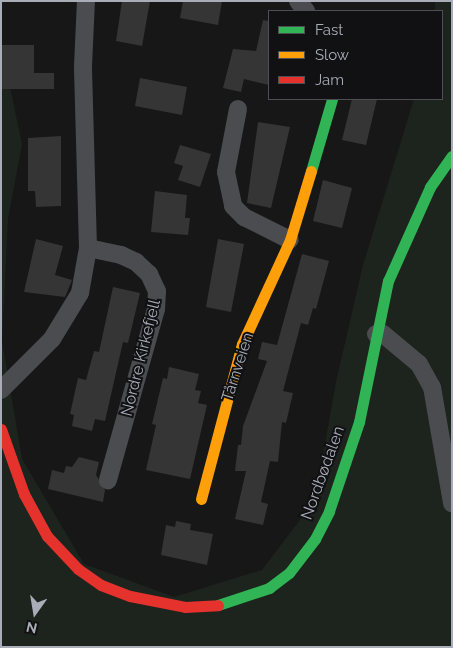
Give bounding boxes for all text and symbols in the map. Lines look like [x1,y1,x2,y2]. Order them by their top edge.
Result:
legend [268,10,443,100]
text: Fast [315,21,343,39]
text: Slow [315,46,349,64]
text: Jam [315,71,344,89]
street label: Nordre Kirkefjell [117,298,165,418]
street label: Tårnveien [218,330,258,404]
street label: Nordbødalen [297,424,349,522]
north arrow [10,588,60,638]
text: N [25,619,39,637]

